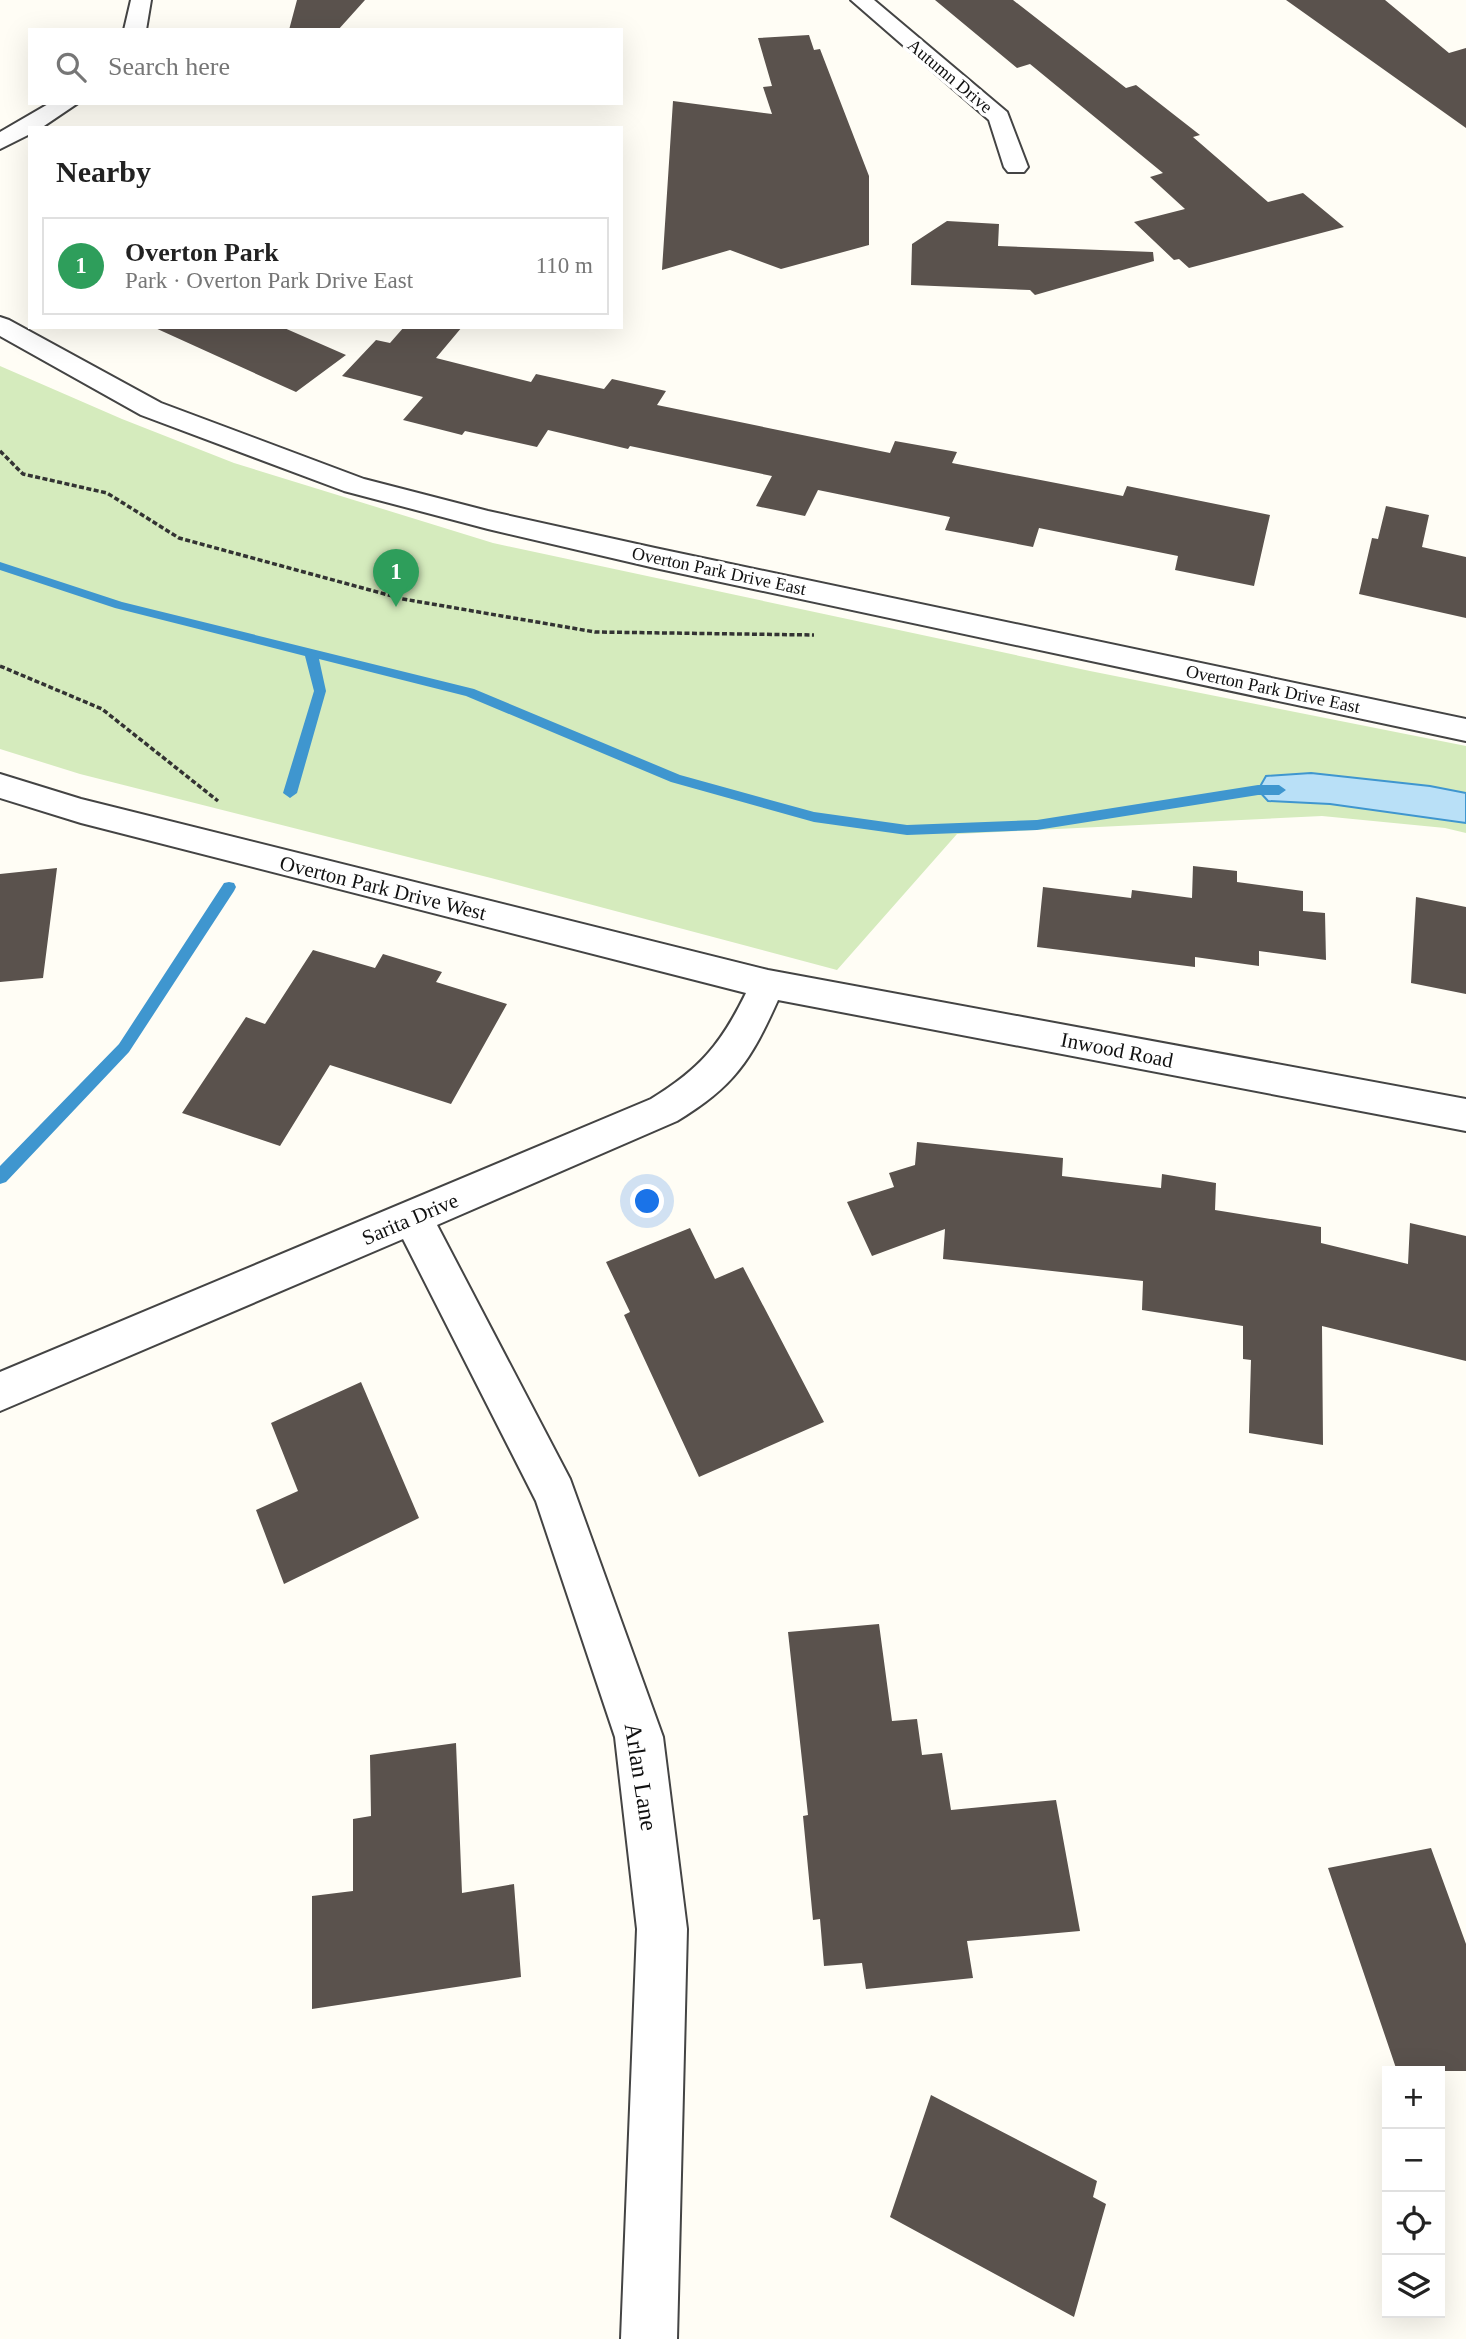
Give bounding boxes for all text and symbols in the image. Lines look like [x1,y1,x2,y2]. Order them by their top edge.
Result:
search box [28,28,623,105]
street label: Autumn Drive [904,35,996,117]
icon: search [52,48,90,86]
text: Search here [108,52,230,81]
text: Nearby [56,155,151,188]
text: Overton Park [125,238,279,267]
text: 1 [75,253,87,278]
text: 110 m [536,253,593,278]
text: Park · Overton Park Drive East [125,268,413,293]
street label: Overton Park Drive East [630,543,808,599]
pin: 1 [373,549,419,607]
street label: Overton Park Drive East [1184,661,1362,717]
street label: Overton Park Drive West [277,851,489,925]
street label: Inwood Road [1059,1027,1176,1073]
your location [630,1184,664,1218]
street label: Sarita Drive [358,1188,462,1250]
street label: Arlan Lane [620,1721,662,1833]
map controls [1382,2066,1445,2318]
button: + [1382,2066,1445,2129]
button: − [1382,2129,1445,2192]
button: locate [1382,2192,1445,2255]
button: layers [1382,2255,1445,2318]

